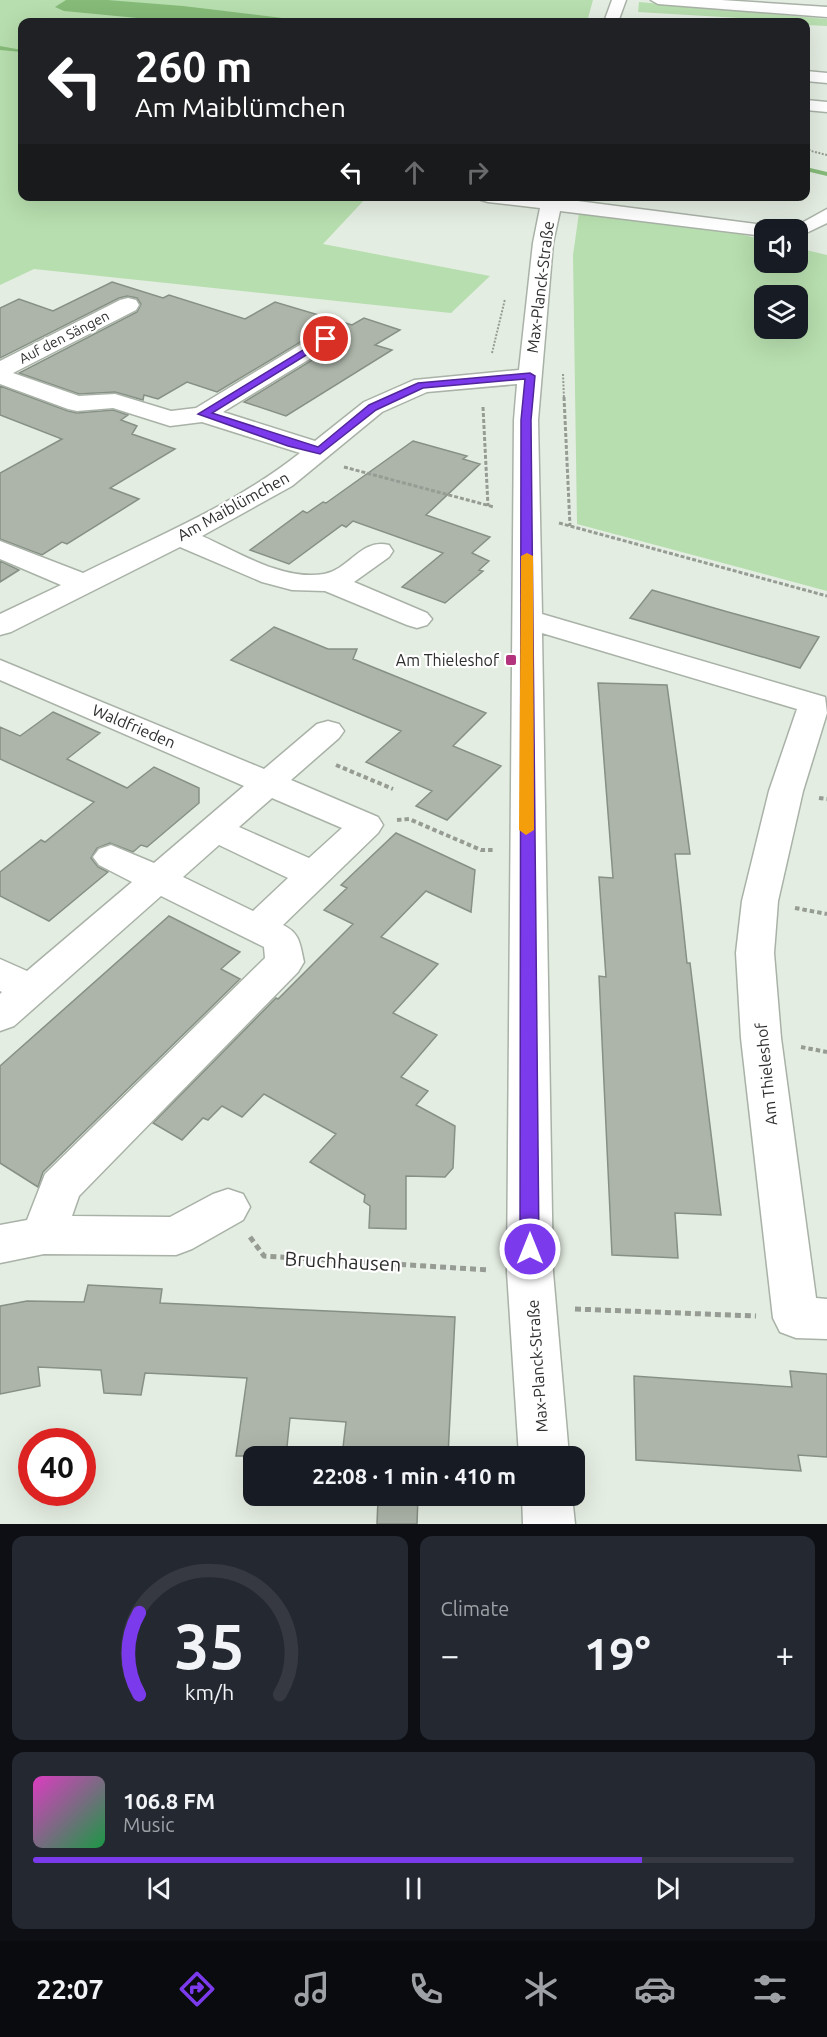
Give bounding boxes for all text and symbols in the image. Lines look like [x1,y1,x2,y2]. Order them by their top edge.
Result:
icon: left [36,42,114,120]
text: 260 m [135,43,252,90]
text: Am Maiblümchen [135,92,346,122]
icon: left [335,156,368,189]
icon: ahead [398,156,431,189]
icon: right [461,156,494,189]
map controls [754,219,808,339]
button: sound [754,219,808,273]
street label: Max-Planck-Straße [523,220,557,354]
button: layers [754,285,808,339]
street label: Auf den Sängen [16,307,112,367]
pin [300,313,351,364]
icon: arrive [309,322,342,355]
street label: Am Maiblümchen [174,468,292,544]
place label: Am Thieleshof [396,651,500,669]
marker: Am Thieleshof [504,653,518,667]
street label: Waldfrieden [90,700,178,752]
street label: Am Thieleshof [752,1021,780,1126]
position arrow [498,1217,562,1281]
street label: Bruchhausen [284,1246,402,1276]
street label: Max-Planck-Straße [523,1299,551,1433]
speed limit sign: 40 [18,1428,96,1506]
text: 22:08 · 1 min · 410 m [312,1463,516,1488]
text: Climate [441,1597,509,1620]
text: 35 [175,1611,245,1681]
text: 19° [584,1628,651,1679]
text: − [441,1636,459,1673]
text: + [775,1636,794,1673]
text: km/h [185,1680,234,1704]
text: 106.8 FM [123,1788,215,1813]
text: Music [123,1813,175,1836]
icon: previous [143,1872,176,1905]
icon: pause [397,1872,430,1905]
icon: next [651,1872,684,1905]
icon: directions [176,1968,218,2010]
icon: music [291,1968,333,2010]
icon: phone [405,1968,447,2010]
icon: climate [520,1968,562,2010]
icon: car [634,1968,676,2010]
icon: filters [749,1968,791,2010]
text: 22:07 [36,1974,104,2004]

